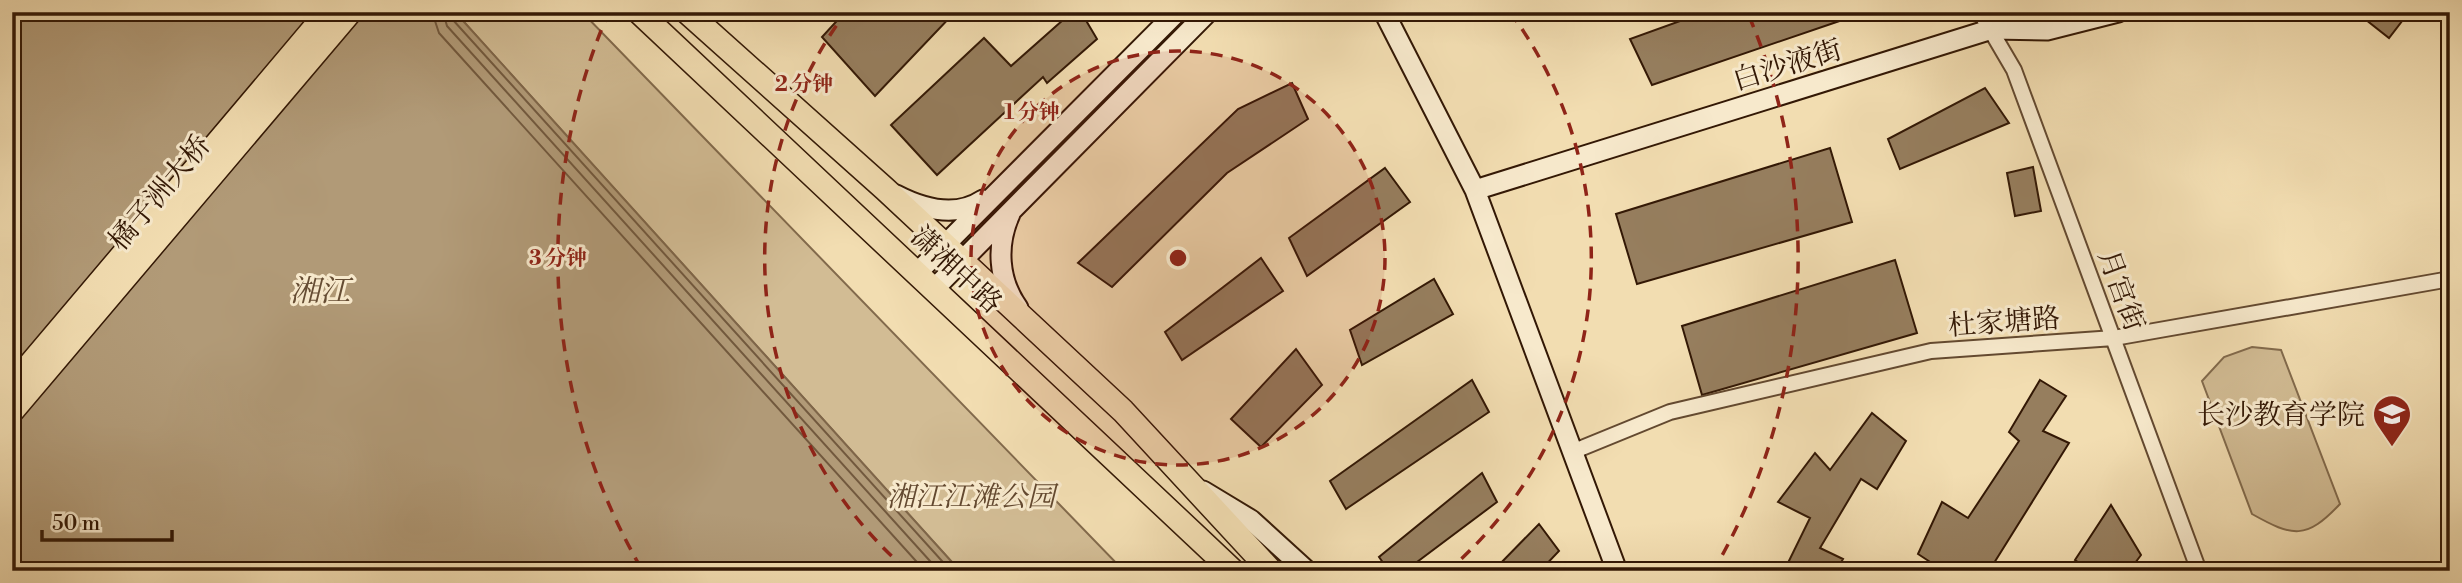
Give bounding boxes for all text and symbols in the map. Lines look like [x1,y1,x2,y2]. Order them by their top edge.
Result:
street label: 白沙液街 [1729,32,1846,99]
text: 2 分钟 [775,72,833,98]
text: 1 分钟 [1004,100,1060,126]
street label: 橘子洲大桥 [102,128,219,258]
street label: 潇湘中路 [903,219,1009,321]
street label: 月宫街 [2090,245,2151,336]
text: 3 分钟 [529,246,587,272]
centre of rings [1166,246,1190,270]
water label: 湘江 [290,273,354,311]
street label: 杜家塘路 [1947,301,2061,344]
school or university icon: 长沙教育学院 [2371,393,2413,448]
place label: 长沙教育学院 [2197,398,2365,433]
park label: 湘江江滩公园 [887,480,1059,515]
scale bar [42,499,172,543]
text: 50 m [52,511,100,537]

